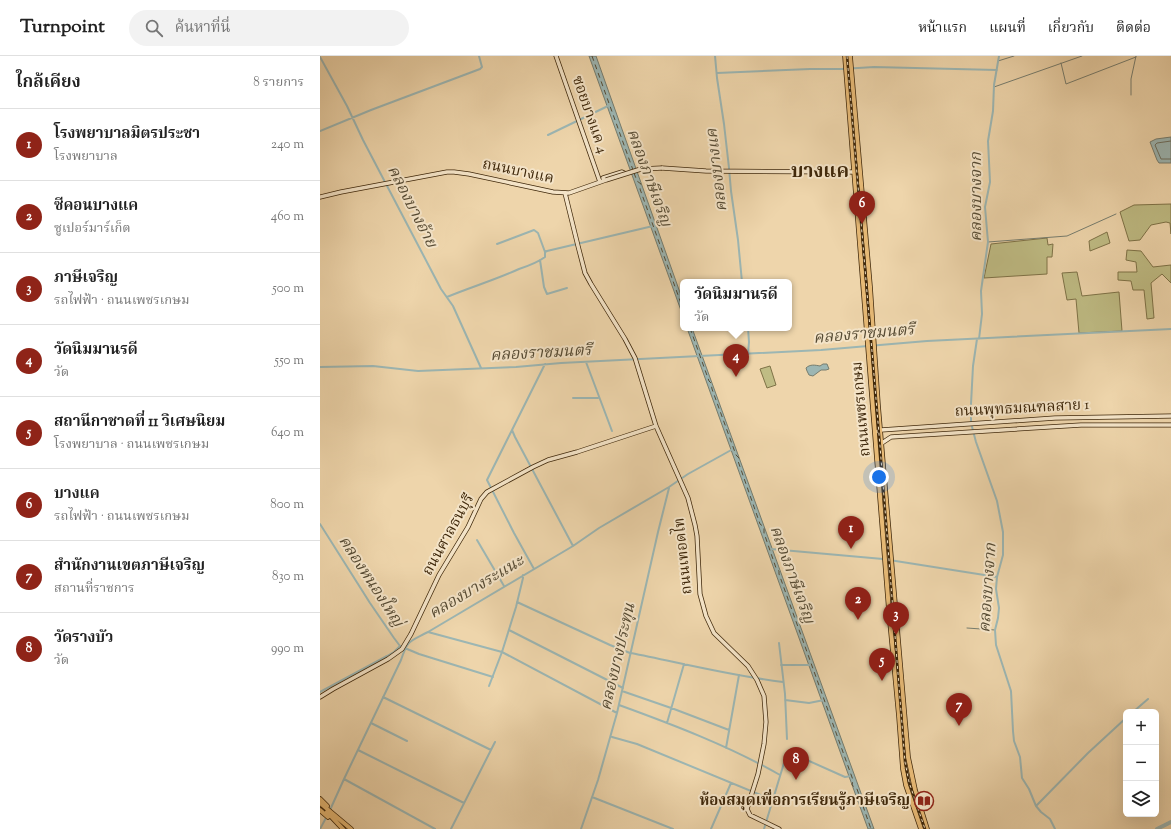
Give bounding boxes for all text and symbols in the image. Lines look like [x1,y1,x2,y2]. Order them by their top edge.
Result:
search box [129,10,409,46]
text: Turnpoint [20,14,105,41]
icon: search [143,17,165,39]
text: ค้นหาที่นี่ [175,18,231,39]
text: หน้าแรก [918,19,967,39]
text: แผนที่ [989,19,1026,39]
text: เกี่ยวกับ [1048,19,1094,39]
text: ติดต่อ [1116,19,1151,39]
text: ใกล้เคียง [16,71,81,95]
street label: ซอยบางแค 4 [566,73,612,157]
text: 8 รายการ [253,74,304,92]
text: โรงพยาบาลมิตรประชา [54,124,200,145]
water label: คลองภาษีเจริญ [620,126,677,231]
water label: คลองบางแค [701,126,735,213]
text: 1 [27,136,31,154]
text: 240 m [271,136,304,154]
text: โรงพยาบาล [54,148,118,166]
water label: คลองบางจาก [966,151,989,242]
street label: ถนนบางแค [480,154,556,190]
district label: บางแค [791,159,849,186]
water label: คลองบางอ้าย [380,162,442,253]
pin: 6 [849,191,875,224]
text: ซีคอนบางแค [54,196,138,217]
text: 2 [26,208,32,226]
text: 460 m [271,208,304,226]
text: ซูเปอร์มาร์เก็ต [54,220,131,238]
text: ภาษีเจริญ [54,268,118,289]
popup [680,279,792,331]
text: 3 [26,280,32,298]
text: 500 m [272,280,304,298]
text: วัดนิมมานรดี [694,285,778,306]
text: รถไฟฟ้า · ถนนเพชรเกษม [54,292,190,310]
text: วัด [694,309,709,327]
water label: คลองราชมนตรี [813,319,918,351]
text: วัดนิมมานรดี [54,340,138,361]
water label: คลองราชมนตรี [490,340,595,368]
pin: 4 [723,344,749,377]
text: 4 [26,352,32,370]
text: 550 m [275,352,304,370]
street label: ถนนเพชรเกษม [847,361,877,457]
text: วัด [54,364,69,382]
street label: ถนนพุทธมณฑลสาย 1 [954,395,1090,423]
text: สถานีกาชาดที่ 11 วิเศษนิยม [54,412,225,433]
text: 5 [27,424,31,442]
text: 640 m [271,424,304,442]
text: โรงพยาบาล · ถนนเพชรเกษม [54,436,209,454]
your location [869,467,889,487]
text: บางแค [54,484,100,505]
street label: ถนนศาลธนบุรี [418,490,480,580]
text: 6 [26,496,32,514]
text: 800 m [270,496,304,514]
text: รถไฟฟ้า · ถนนเพชรเกษม [54,508,190,526]
pin: 1 [838,516,864,549]
street label: ถนนเทอดไท [668,517,698,596]
water label: คลองภาษีเจริญ [763,523,820,628]
water label: คลองหนองใหญ่ [332,531,411,634]
water label: คลองบางจาก [974,541,1004,634]
water label: คลองบางระแนะ [425,550,530,625]
text: สำนักงานเขตภาษีเจริญ [54,556,205,577]
text: 7 [26,568,32,586]
text: 830 m [272,568,304,586]
text: สถานที่ราชการ [54,580,135,598]
pin: 2 [845,587,871,620]
water label: คลองบางประทุน [595,601,643,713]
pin: 3 [883,602,909,635]
text: วัดรางบัว [54,628,113,649]
text: 8 [26,640,32,658]
text: 990 m [271,640,304,658]
pin: 5 [869,648,895,681]
text: วัด [54,652,69,670]
pin: 7 [946,693,972,726]
map controls [1123,709,1159,817]
button: + [1123,709,1159,745]
button: − [1123,745,1159,781]
pin: 8 [783,747,809,780]
button: layers [1123,781,1159,817]
place label: ห้องสมุดเพื่อการเรียนรู้ภาษีเจริญ [700,789,910,812]
library icon: ห้องสมุดเพื่อการเรียนรู้ภาษีเจริญ [913,790,935,812]

